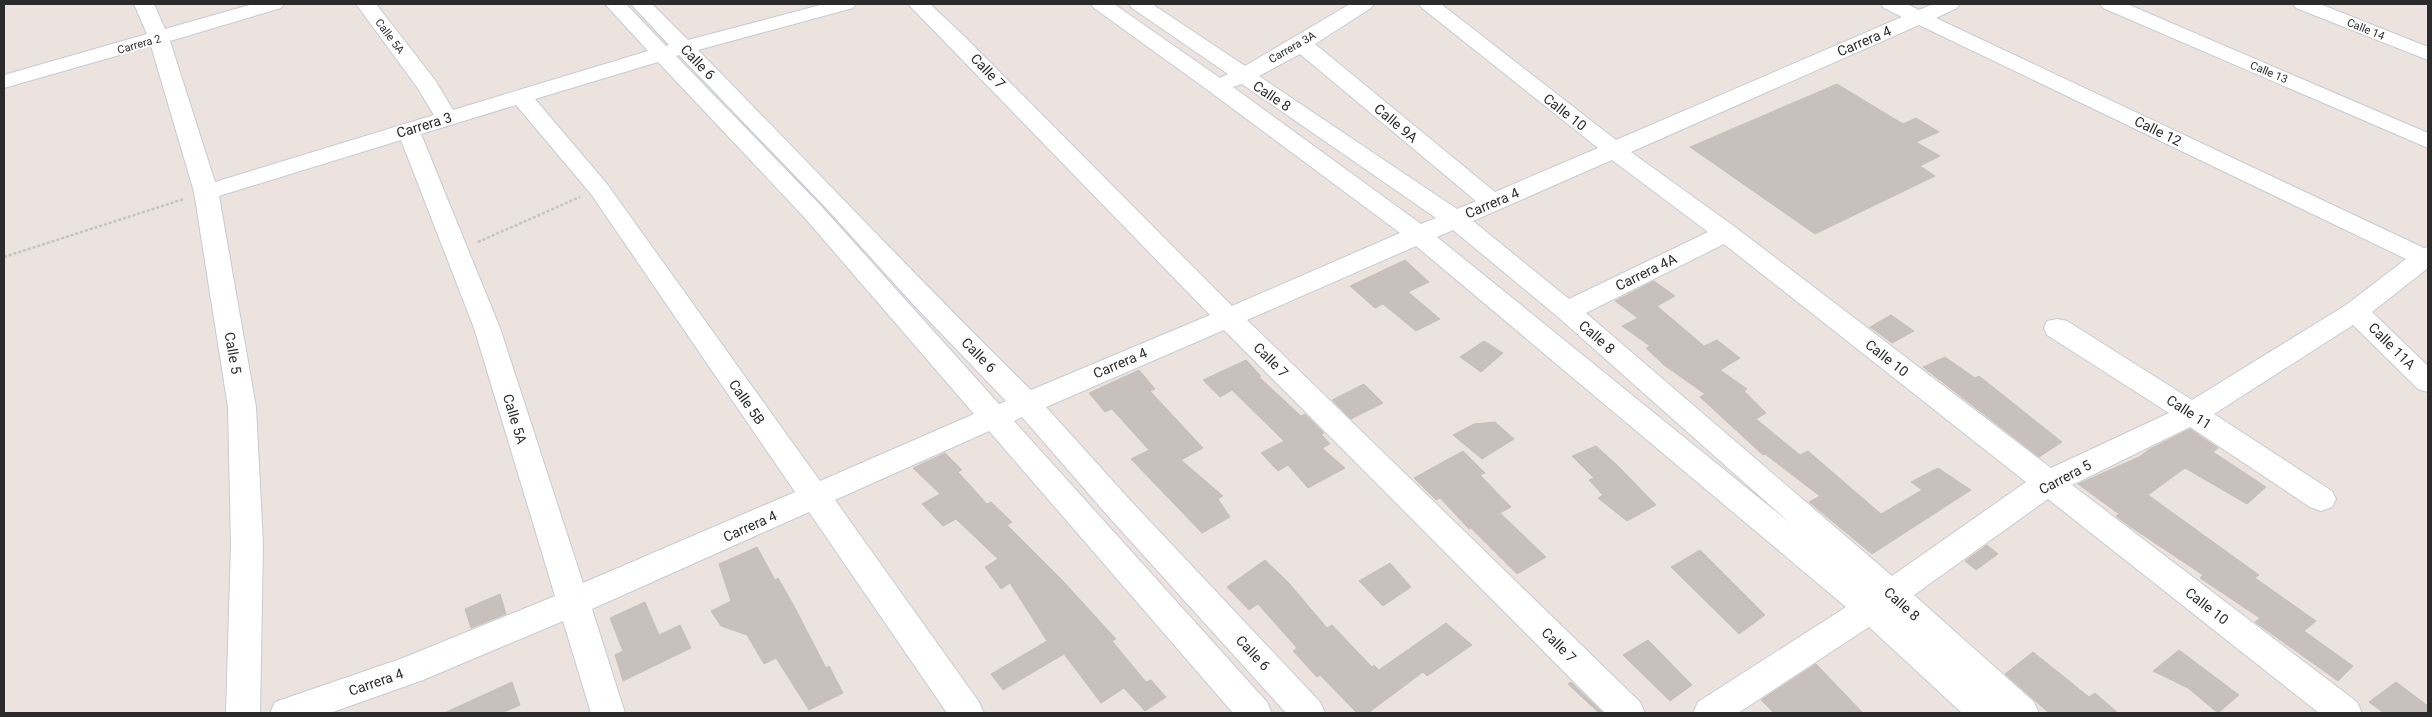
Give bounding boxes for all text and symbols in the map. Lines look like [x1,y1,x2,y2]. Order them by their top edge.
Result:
street label: Calle 5A [372,16,407,57]
street label: Calle 14 [2345,16,2387,43]
street label: Carrera 4 [1835,22,1893,59]
street label: Carrera 3A [1267,28,1319,66]
street label: Carrera 2 [116,32,162,57]
street label: Calle 6 [678,41,719,83]
street label: Calle 7 [968,50,1009,92]
street label: Calle 13 [2248,59,2289,86]
street label: Calle 8 [1250,78,1294,115]
street label: Calle 10 [1540,90,1590,134]
street label: Calle 9A [1371,100,1421,146]
street label: Carrera 3 [394,109,454,141]
street label: Calle 12 [2132,113,2184,149]
street label: Carrera 4 [1463,184,1521,221]
street label: Carrera 4A [1613,250,1679,294]
street label: Calle 8 [1576,317,1618,357]
street label: Calle 11A [2365,319,2419,373]
street label: Calle 5 [221,331,245,375]
street label: Calle 6 [958,334,1000,376]
street label: Calle 10 [1862,336,1912,380]
street label: Calle 7 [1250,339,1292,381]
street label: Carrera 4 [1091,344,1149,381]
street label: Calle 5B [726,377,768,427]
street label: Calle 5A [500,392,530,446]
street label: Calle 11 [2164,392,2214,432]
street label: Carrera 5 [2036,457,2094,497]
street label: Carrera 4 [721,507,779,545]
street label: Calle 8 [1881,584,1923,624]
street label: Calle 10 [2182,584,2232,628]
street label: Calle 7 [1538,624,1580,666]
street label: Calle 6 [1233,632,1273,674]
street label: Carrera 4 [346,665,406,699]

